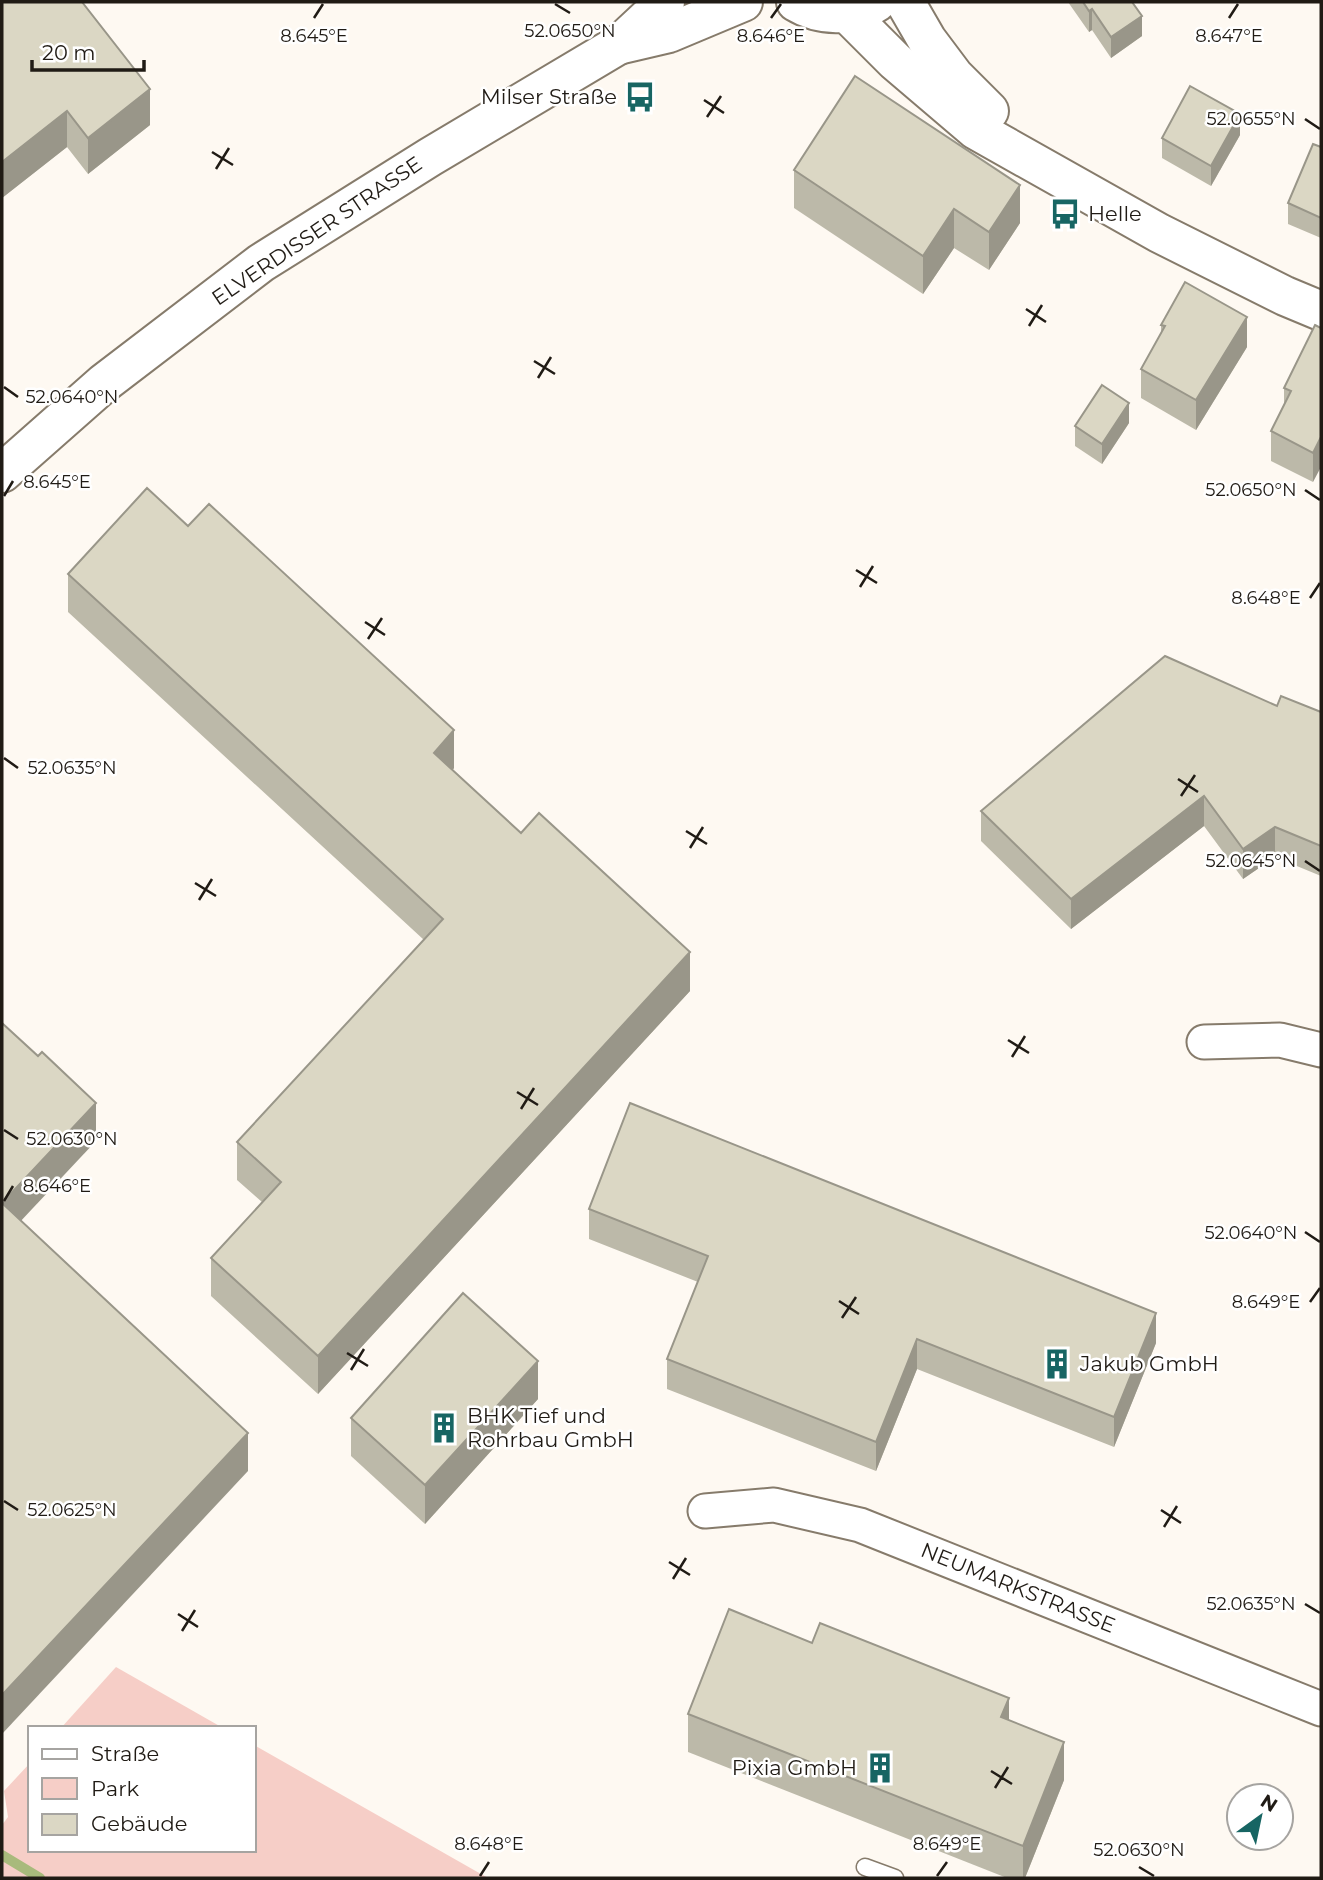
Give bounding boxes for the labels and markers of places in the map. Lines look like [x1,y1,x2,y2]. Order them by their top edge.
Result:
bus stop icon: Milser Straße [623,80,657,114]
place label: Milser Straße [481,84,617,109]
bus stop icon: Helle [1048,197,1082,231]
place label: Helle [1088,201,1142,226]
building icon: Jakub GmbH [1040,1347,1074,1381]
place label: Jakub GmbH [1079,1351,1219,1376]
place label: BHK Tief und Rohrbau GmbH [467,1403,634,1452]
building icon: BHK Tief und Rohrbau GmbH [427,1411,461,1445]
building icon: Pixia GmbH [863,1751,897,1785]
place label: Pixia GmbH [732,1755,857,1780]

